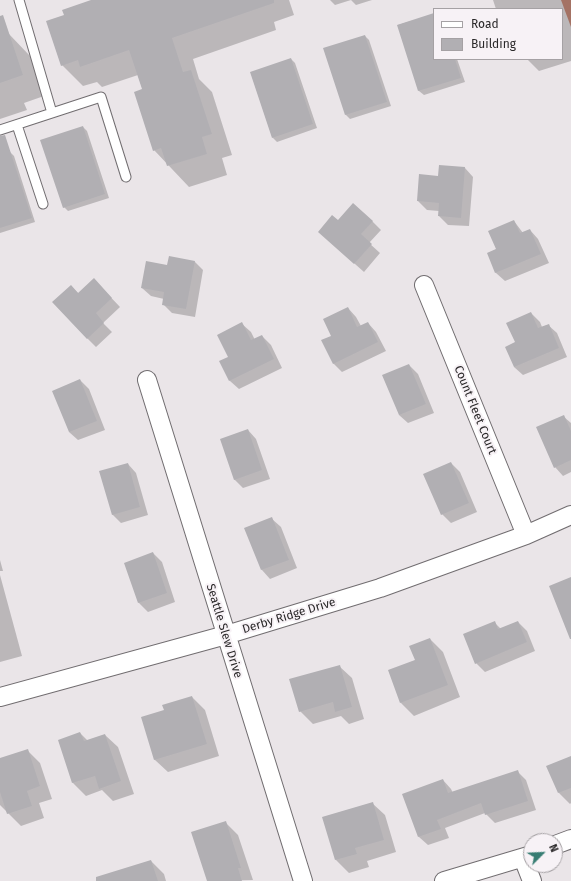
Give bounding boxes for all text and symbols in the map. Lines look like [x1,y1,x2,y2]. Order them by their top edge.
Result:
legend [433,8,563,60]
text: Road [471,17,499,31]
text: Building [471,37,516,51]
street label: Count Fleet Court [451,364,499,456]
street label: Seattle Slew Drive [203,582,245,680]
street label: Derby Ridge Drive [241,595,337,637]
north arrow [523,833,563,873]
text: N [546,842,561,854]

